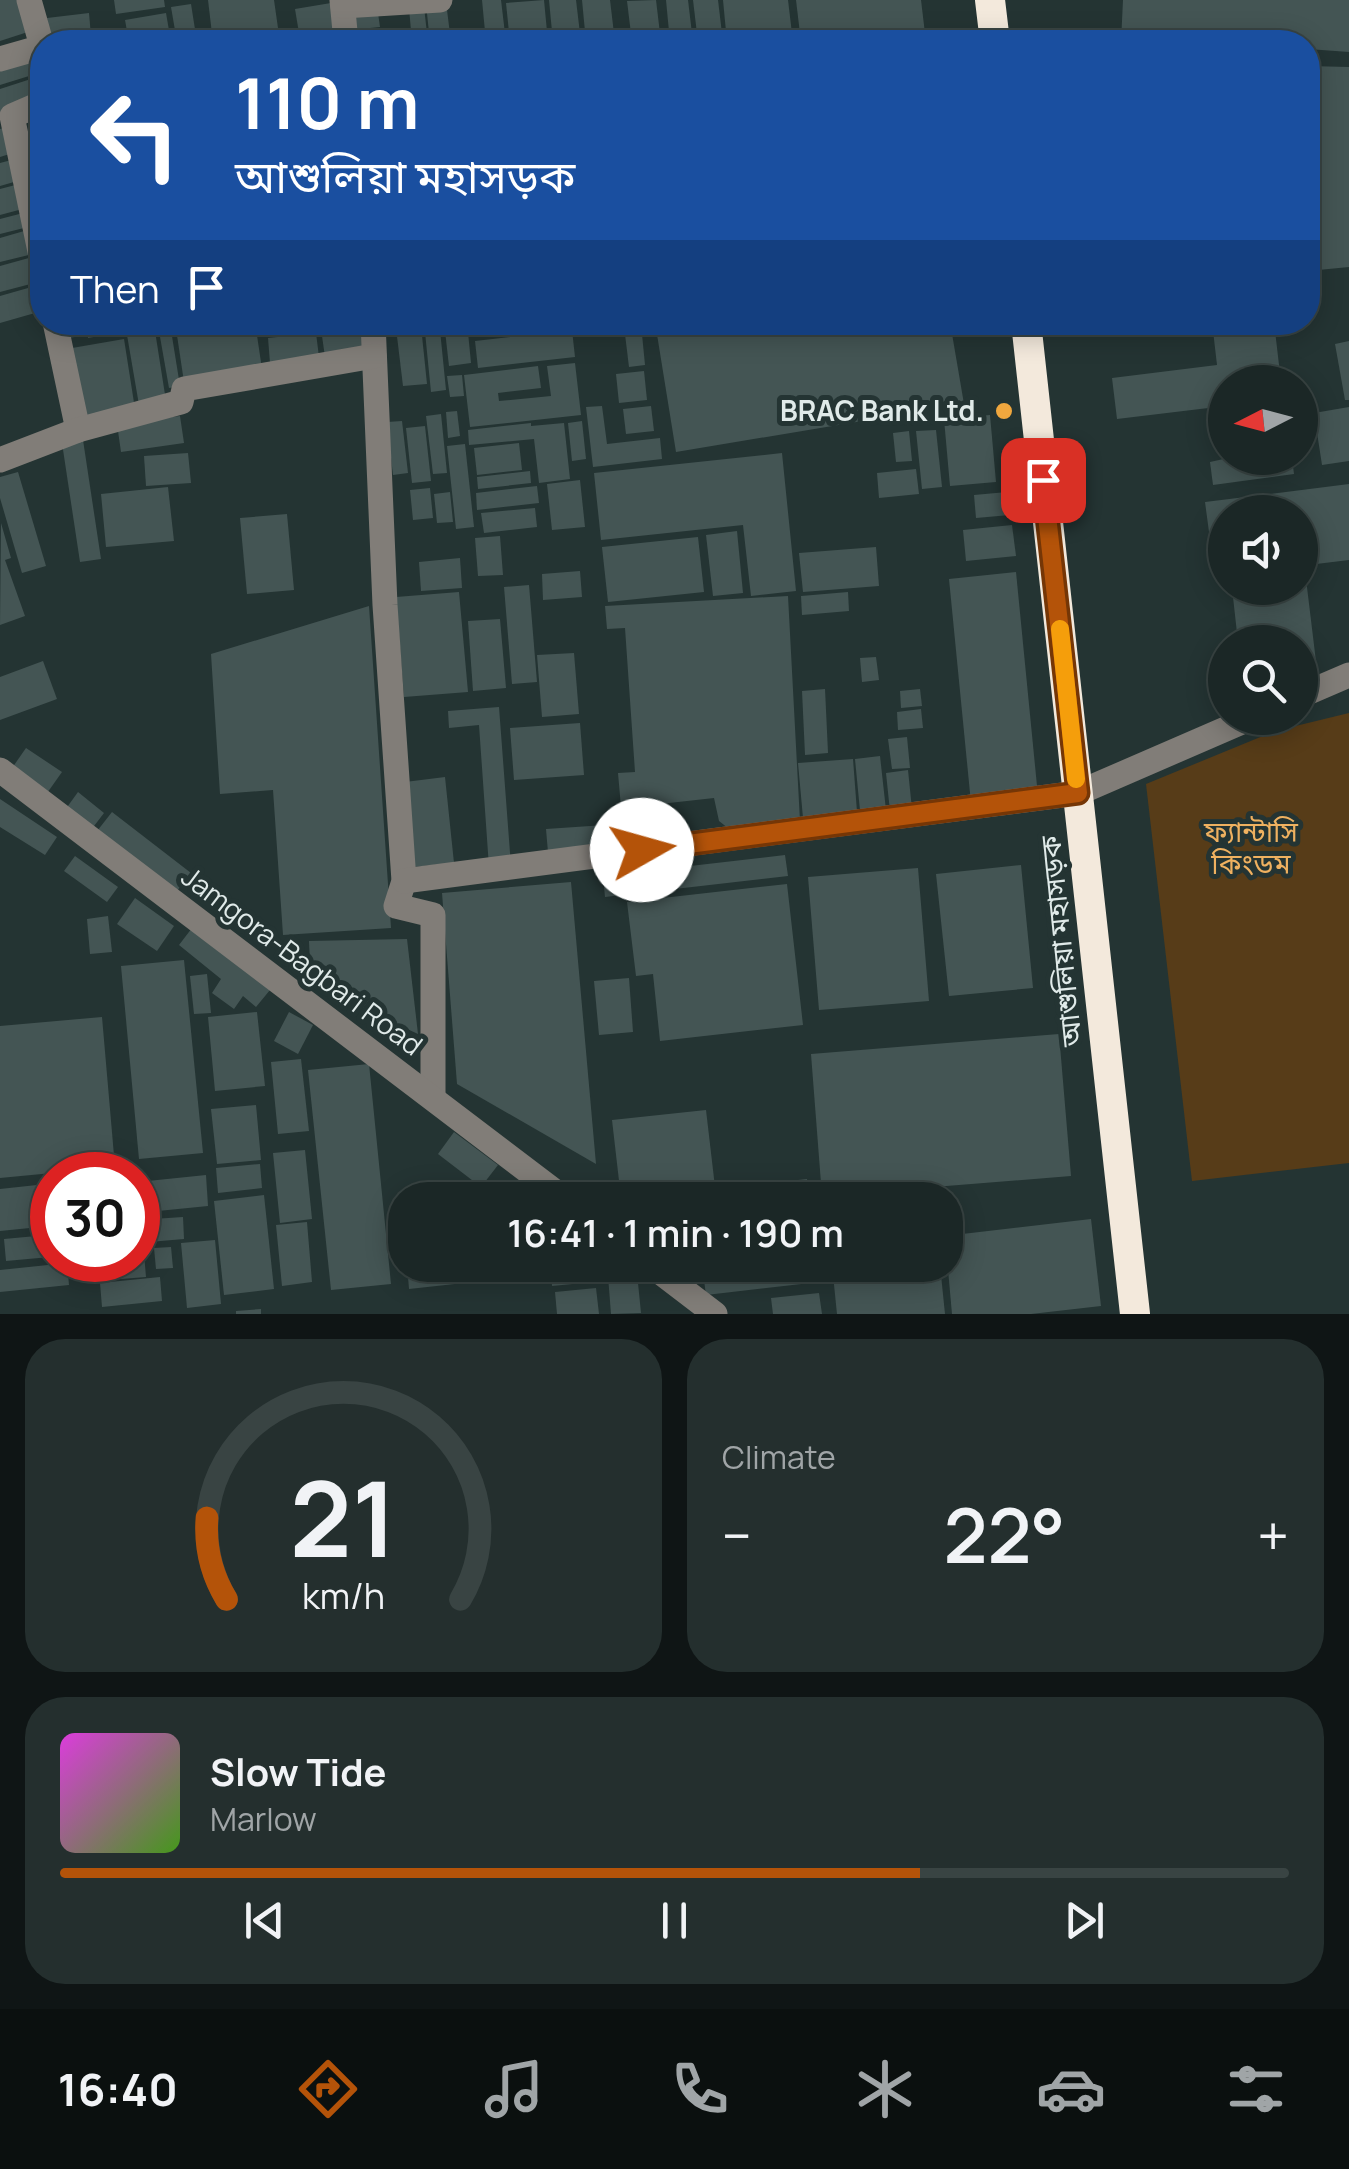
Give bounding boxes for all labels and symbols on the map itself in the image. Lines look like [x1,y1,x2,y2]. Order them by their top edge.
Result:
north arrow [1208,365,1318,475]
place label: BRAC Bank Ltd. [780,391,984,429]
marker: BRAC Bank Ltd. [993,400,1015,422]
pin [1001,438,1086,523]
position arrow [590,798,694,902]
park label: ফ্যান্টাসি কিংডম [1203,812,1299,882]
street label: আশুলিয়া মহাসড়ক [1030,833,1090,1049]
street label: Jamgora-Bagbari Road [174,857,431,1063]
speed limit sign: 30 [30,1152,160,1282]

